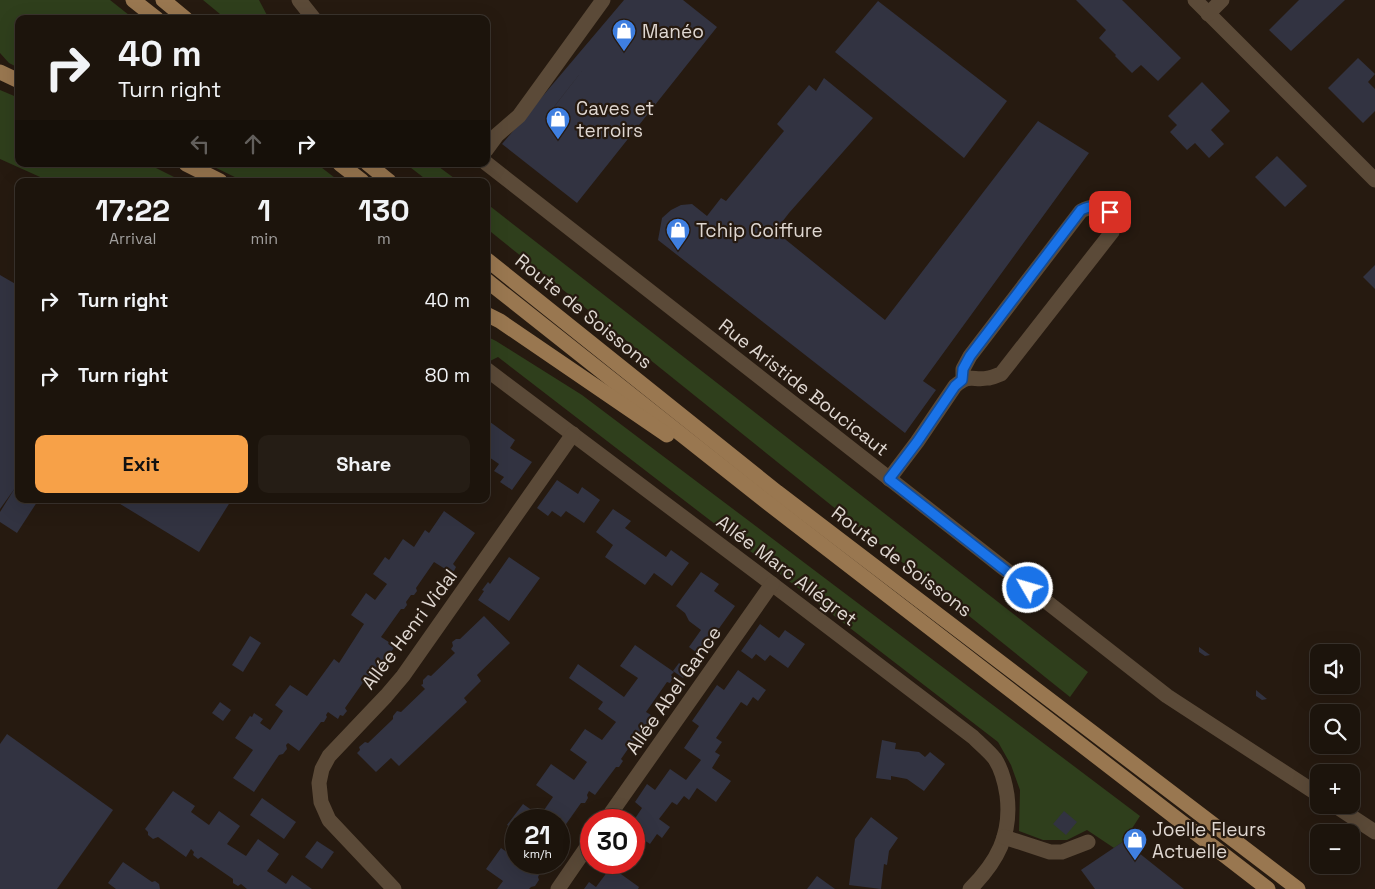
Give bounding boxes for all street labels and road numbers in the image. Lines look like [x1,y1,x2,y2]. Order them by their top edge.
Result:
street label: Route de Soissons [510,248,657,375]
street label: Rue Aristide Boucicaut [714,313,894,462]
street label: Route de Soissons [826,500,977,622]
street label: Allée Marc Allégret [711,509,862,632]
street label: Allée Henri Vidal [356,564,463,695]
street label: Allée Abel Gance [620,621,727,759]

